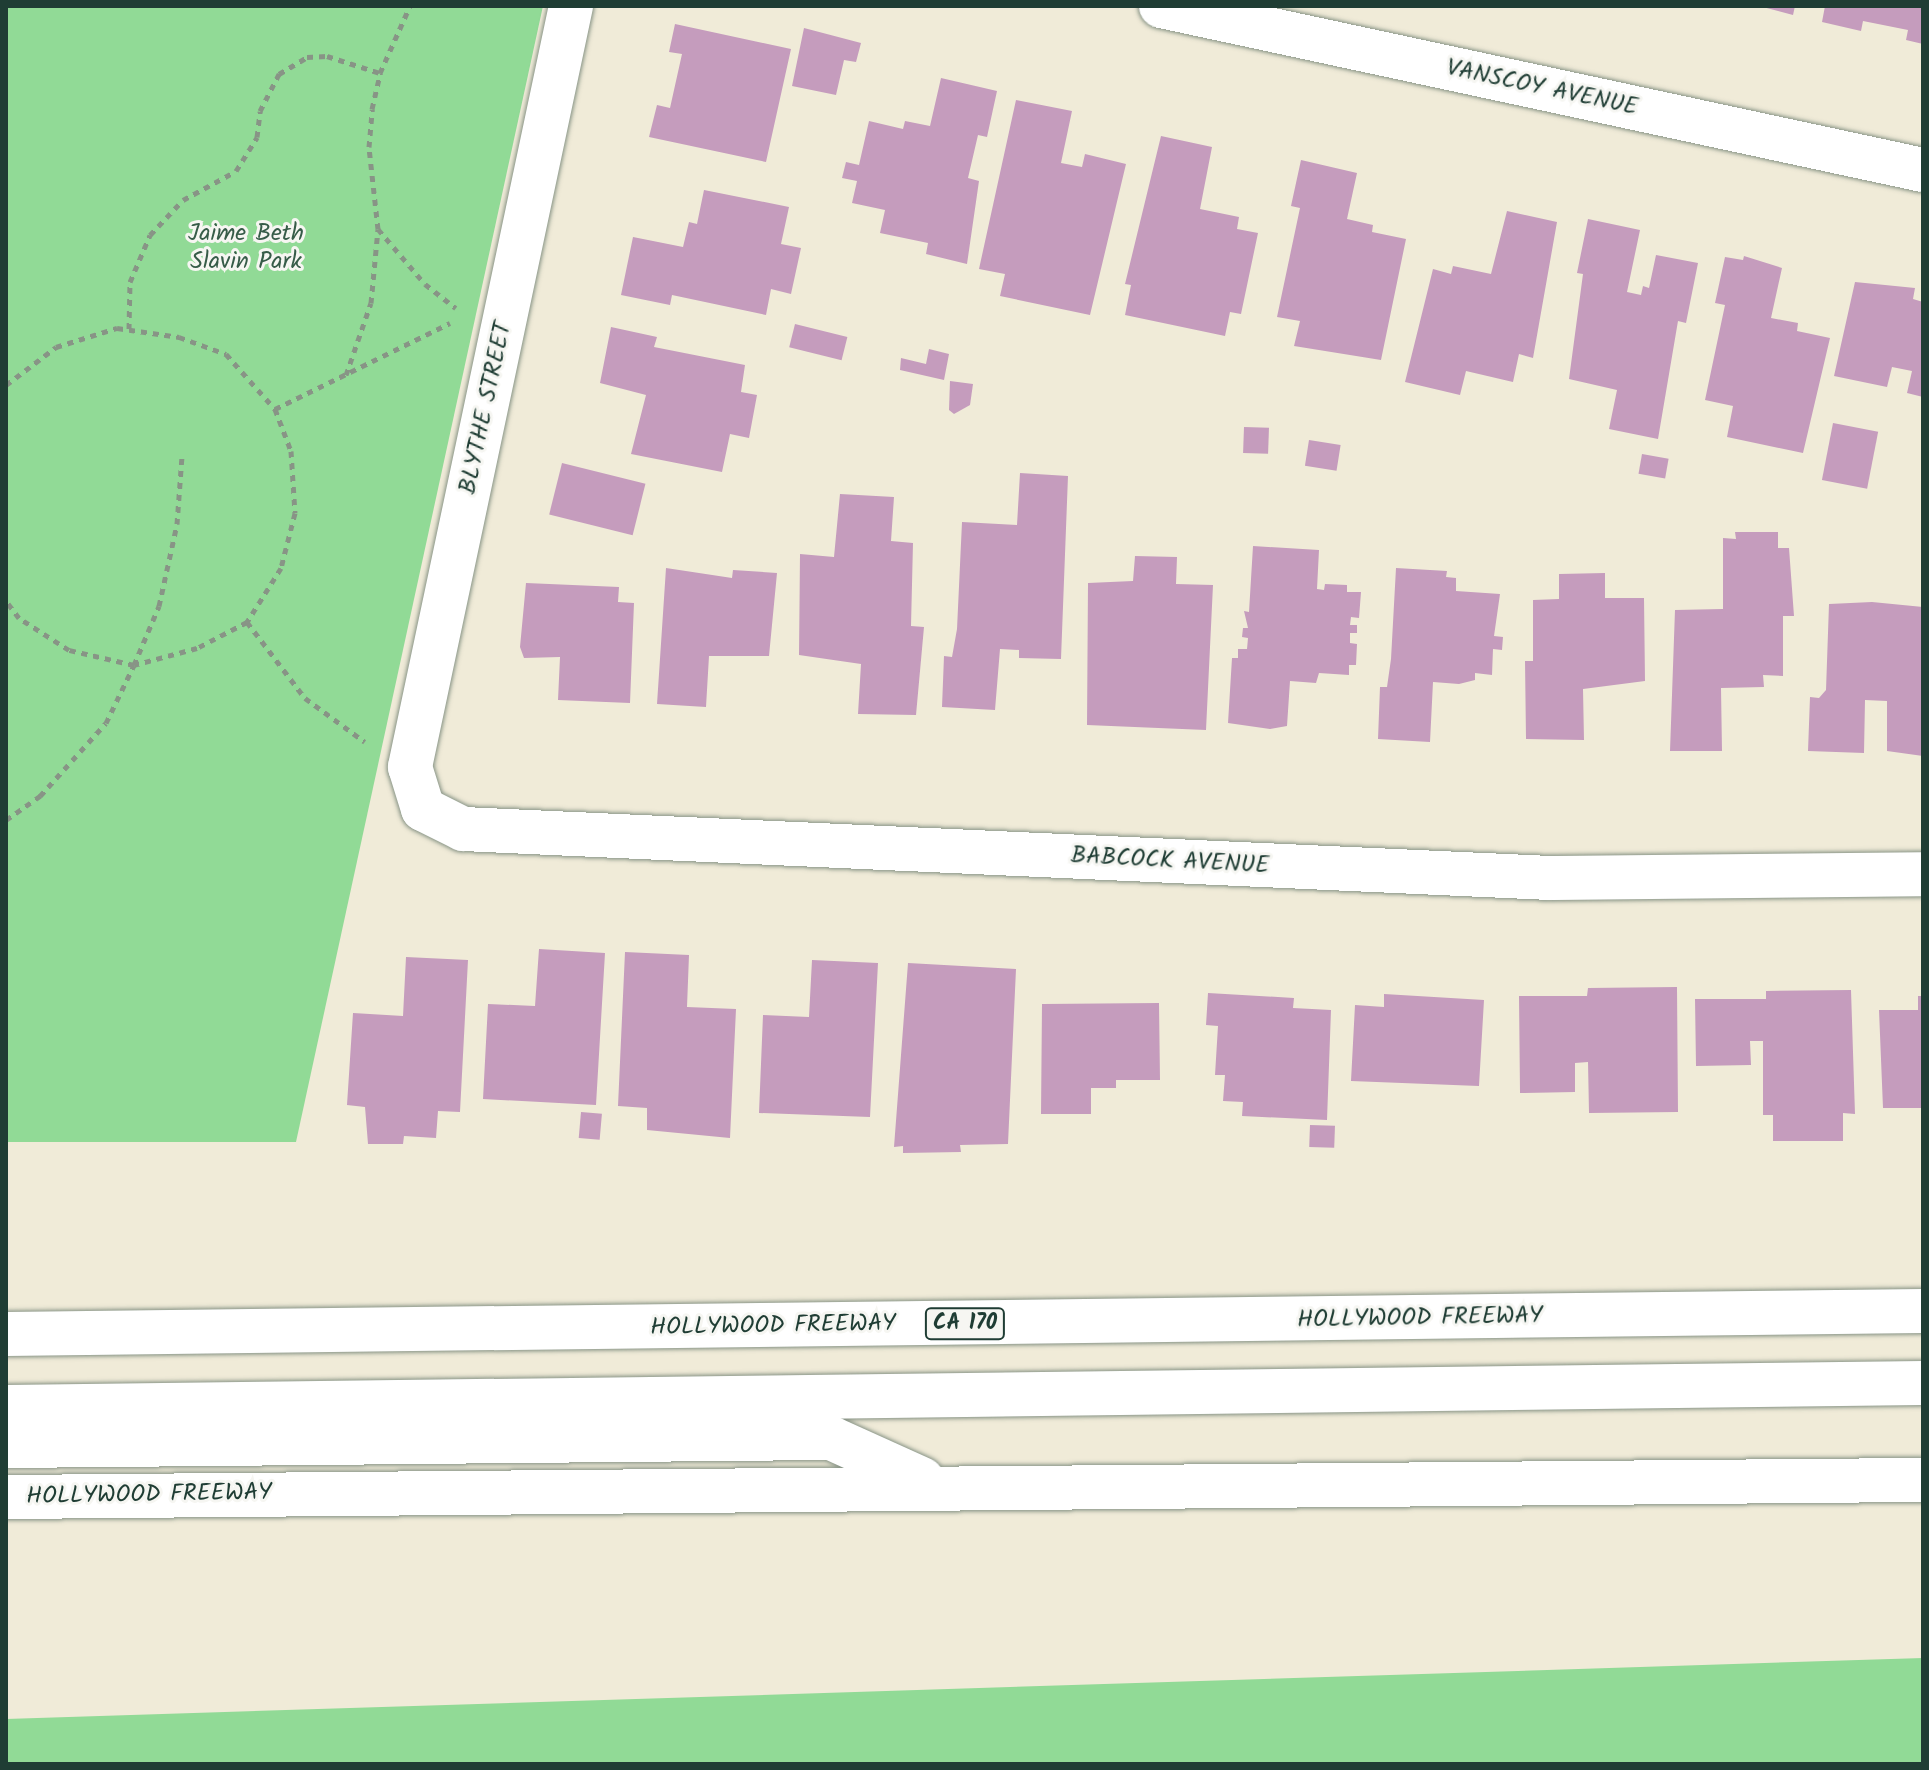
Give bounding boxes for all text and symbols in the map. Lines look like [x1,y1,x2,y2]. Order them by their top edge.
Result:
street label: VANSCOY AVENUE [1444,54,1640,122]
park label: Jaime Beth Slavin Park [188,220,304,276]
street label: BLYTHE STREET [454,319,518,497]
street label: BABCOCK AVENUE [1070,841,1270,881]
street label: HOLLYWOOD FREEWAY [1297,1301,1543,1335]
road number: CA 170 [923,1306,1007,1342]
street label: HOLLYWOOD FREEWAY [650,1309,896,1343]
street label: HOLLYWOOD FREEWAY [26,1478,272,1512]

